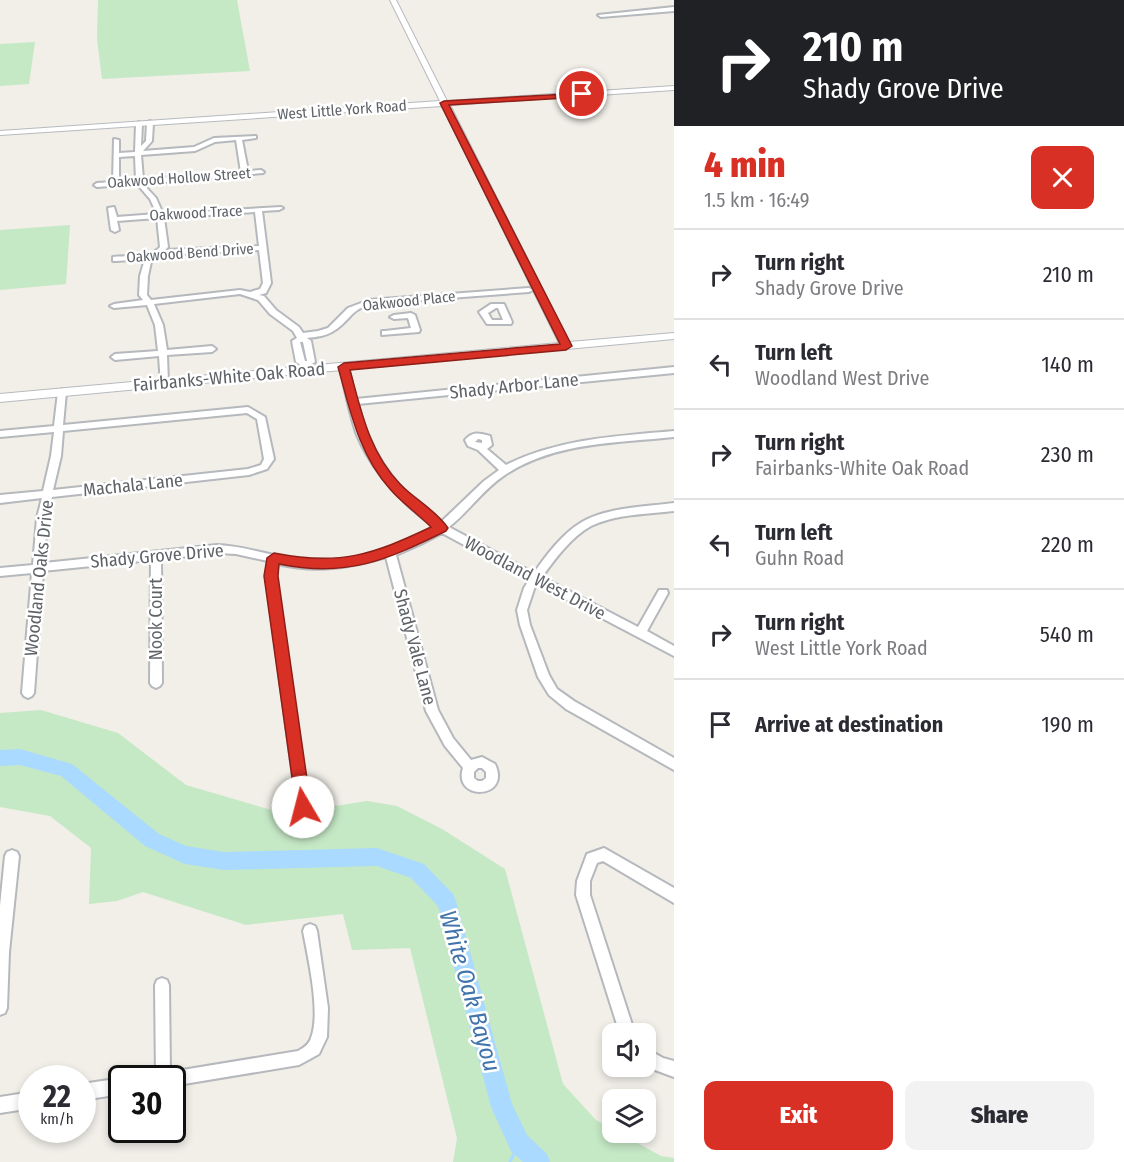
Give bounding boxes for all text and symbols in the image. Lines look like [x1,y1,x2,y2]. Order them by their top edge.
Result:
text: 210 m [803,22,903,72]
icon: right [704,24,782,102]
pin [556,68,607,119]
text: Shady Grove Drive [803,73,1004,105]
icon: arrive [565,77,598,110]
street label: West Little York Road [277,97,407,123]
text: 4 min [704,143,786,187]
button: close [1031,146,1094,209]
street label: Oakwood Hollow Street [107,164,251,192]
text: 1.5 km · 16:49 [704,188,809,212]
street label: Oakwood Trace [149,202,243,224]
street label: Oakwood Bend Drive [126,240,254,266]
text: Turn right [755,249,844,276]
icon: right [704,258,737,291]
text: 210 m [1043,261,1094,288]
text: Shady Grove Drive [755,276,904,300]
street label: Oakwood Place [362,287,456,315]
text: Turn left [755,339,833,366]
icon: left [704,348,737,381]
text: 140 m [1041,351,1094,378]
street label: Fairbanks-White Oak Road [132,358,326,396]
text: Woodland West Drive [755,366,929,390]
street label: Shady Arbor Lane [448,368,580,404]
text: Turn right [755,429,844,456]
icon: right [704,438,737,471]
text: 230 m [1041,441,1094,468]
text: Fairbanks-White Oak Road [755,456,969,480]
street label: Machala Lane [82,469,184,501]
street label: Woodland Oaks Drive [20,499,58,657]
text: Turn left [755,519,833,546]
icon: left [704,528,737,561]
street label: Woodland West Drive [461,531,609,625]
text: 220 m [1041,531,1094,558]
street label: Shady Grove Drive [89,539,225,573]
text: Guhn Road [755,546,844,570]
street label: Nook Court [145,578,167,660]
street label: Shady Vale Lane [389,587,441,707]
text: Turn right [755,609,844,636]
icon: right [704,618,737,651]
text: 540 m [1040,621,1094,648]
text: West Little York Road [755,636,928,660]
icon: arrive [704,708,737,741]
text: Arrive at destination [755,711,943,738]
text: 190 m [1041,711,1094,738]
position arrow [271,775,335,839]
water label: White Oak Bayou [434,907,506,1075]
map controls [602,1023,656,1143]
button: sound [602,1023,656,1077]
speed limit sign: 30 [108,1065,186,1143]
text: 22 [43,1079,71,1115]
button: Exit [704,1081,893,1150]
button: Share [905,1081,1094,1150]
button: layers [602,1089,656,1143]
text: km/h [40,1110,74,1128]

